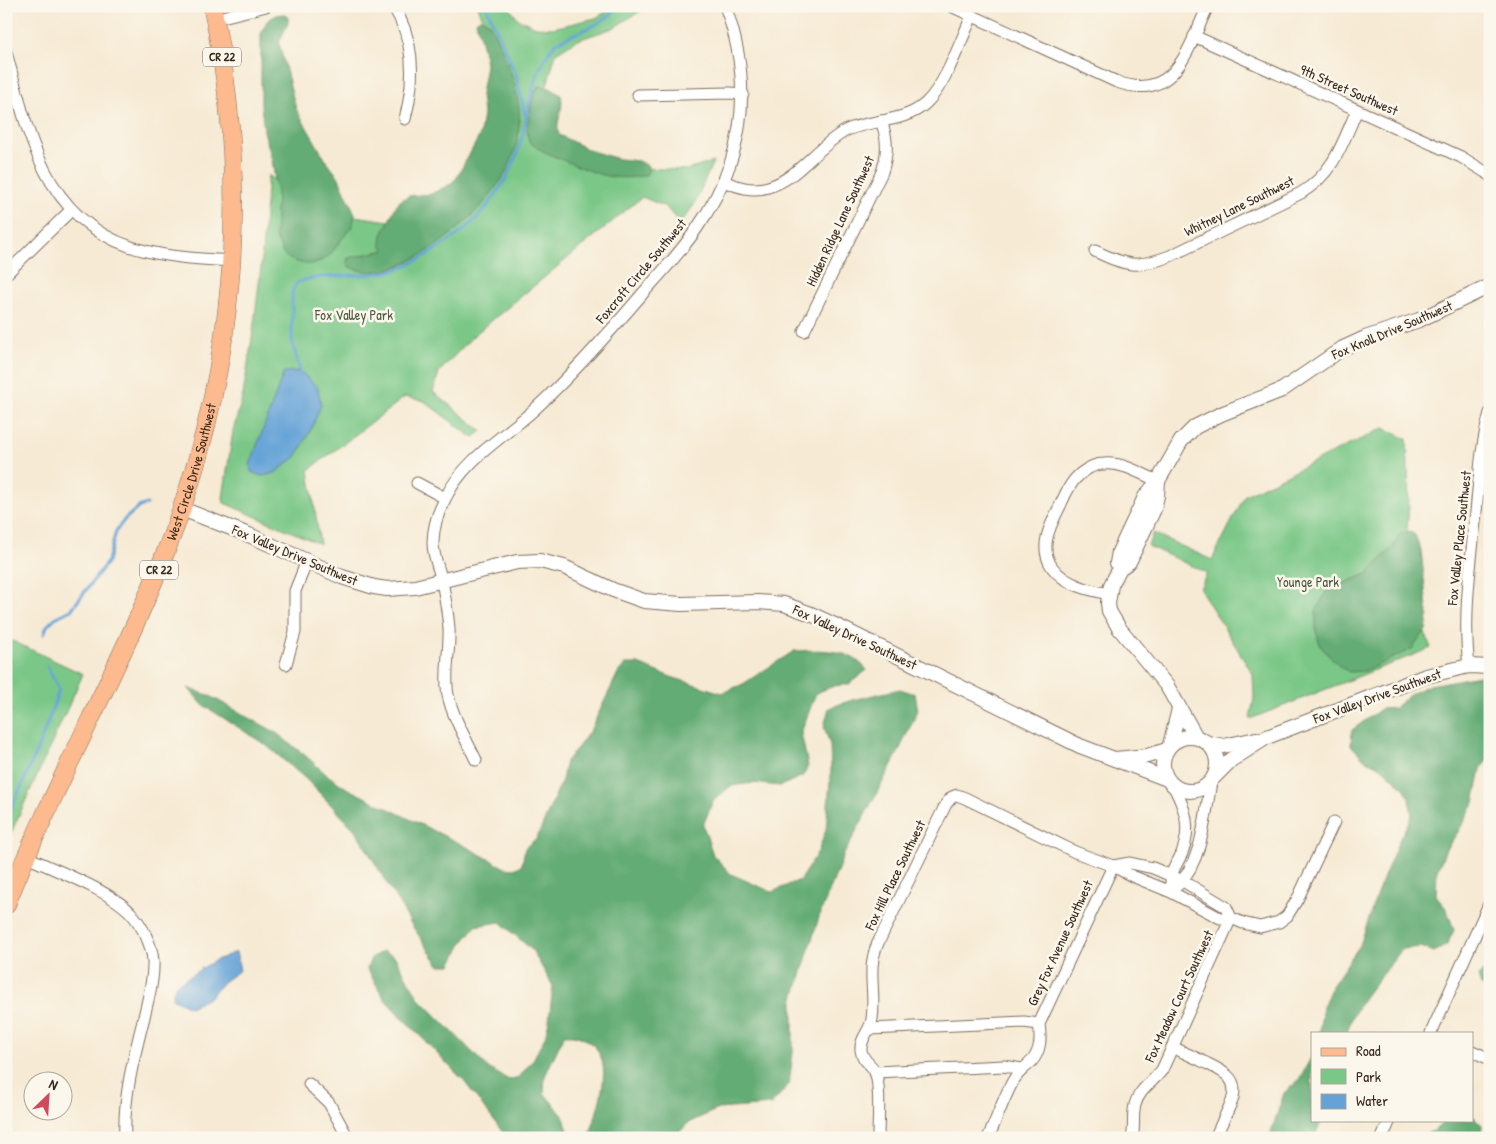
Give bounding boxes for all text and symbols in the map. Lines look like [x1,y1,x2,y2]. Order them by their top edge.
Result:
road number: CR 22 [203,48,241,66]
street label: 9th Street Southwest [1297,59,1401,120]
street label: Hidden Ridge Lane Southwest [801,152,879,290]
street label: Whitney Lane Southwest [1181,171,1297,241]
street label: Foxcroft Circle Southwest [590,214,690,328]
street label: Fox Knoll Drive Southwest [1328,295,1455,364]
park label: Fox Valley Park [314,305,393,325]
street label: West Circle Drive Southwest [161,401,220,543]
street label: Fox Valley Place Southwest [1442,470,1476,607]
street label: Fox Valley Drive Southwest [228,519,361,591]
road number: CR 22 [140,560,178,580]
park label: Younge Park [1277,572,1339,592]
street label: Fox Valley Drive Southwest [789,599,920,675]
street label: Fox Valley Drive Southwest [1309,664,1444,729]
street label: Fox Hill Place Southwest [859,816,929,934]
street label: Grey Fox Avenue Southwest [1022,877,1098,1009]
street label: Fox Meadow Court Southwest [1139,927,1218,1066]
legend [1311,1032,1474,1122]
text: Road [1356,1040,1381,1061]
text: Park [1356,1066,1381,1087]
north arrow [22,1072,72,1122]
text: N [46,1074,62,1094]
text: Water [1356,1090,1388,1111]

